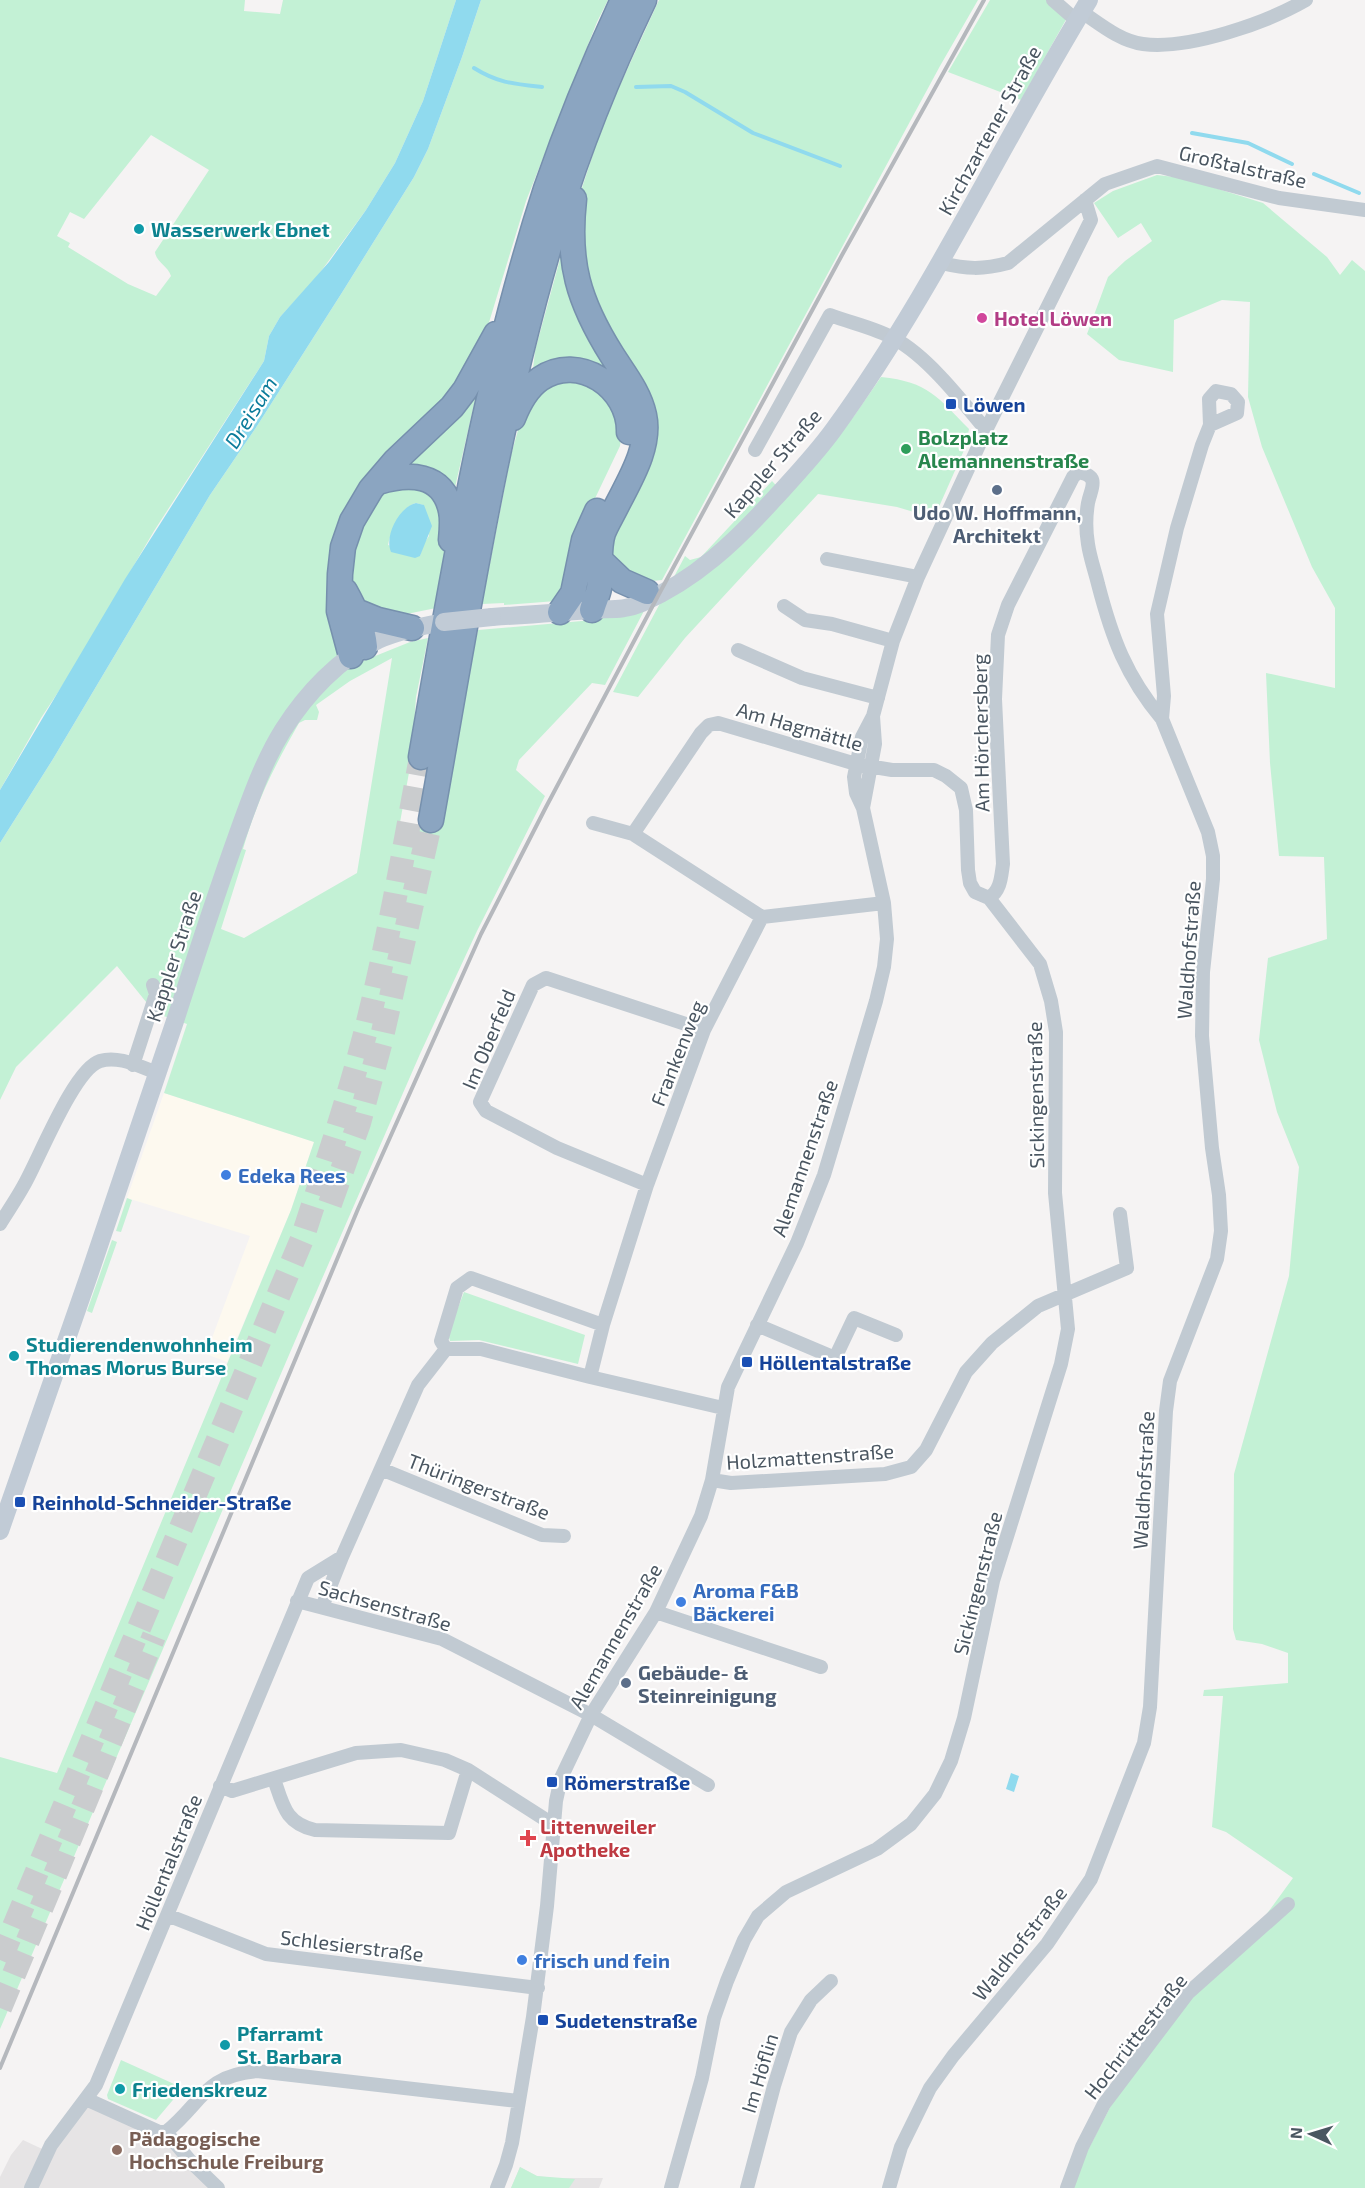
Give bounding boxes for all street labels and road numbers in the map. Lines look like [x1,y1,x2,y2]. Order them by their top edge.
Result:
street label: Kirchzartener Straße [932,41,1046,219]
street label: Großtalstraße [1177,140,1309,192]
street label: Kappler Straße [718,404,826,522]
street label: Am Hörchersberg [967,654,993,812]
street label: Am Hagmättle [734,697,866,755]
street label: Waldhofstraße [1171,880,1205,1020]
street label: Kappler Straße [140,887,206,1025]
street label: Im Oberfeld [456,985,520,1093]
street label: Frankenweg [645,997,709,1109]
street label: Sickingenstraße [1022,1021,1048,1169]
street label: Alemannenstraße [766,1076,842,1240]
street label: Waldhofstraße [1127,1410,1159,1550]
street label: Holzmattenstraße [725,1438,895,1474]
street label: Thüringerstraße [405,1448,553,1524]
street label: Sickingenstraße [948,1509,1006,1657]
street label: Alemannenstraße [564,1559,666,1713]
street label: Sachsenstraße [316,1575,454,1635]
street label: Höllentalstraße [130,1791,206,1933]
street label: Waldhofstraße [967,1881,1071,2005]
street label: Schlesierstraße [279,1924,425,1966]
street label: Hochrüttestraße [1079,1969,1191,2103]
street label: Im Höflin [736,2030,782,2116]

